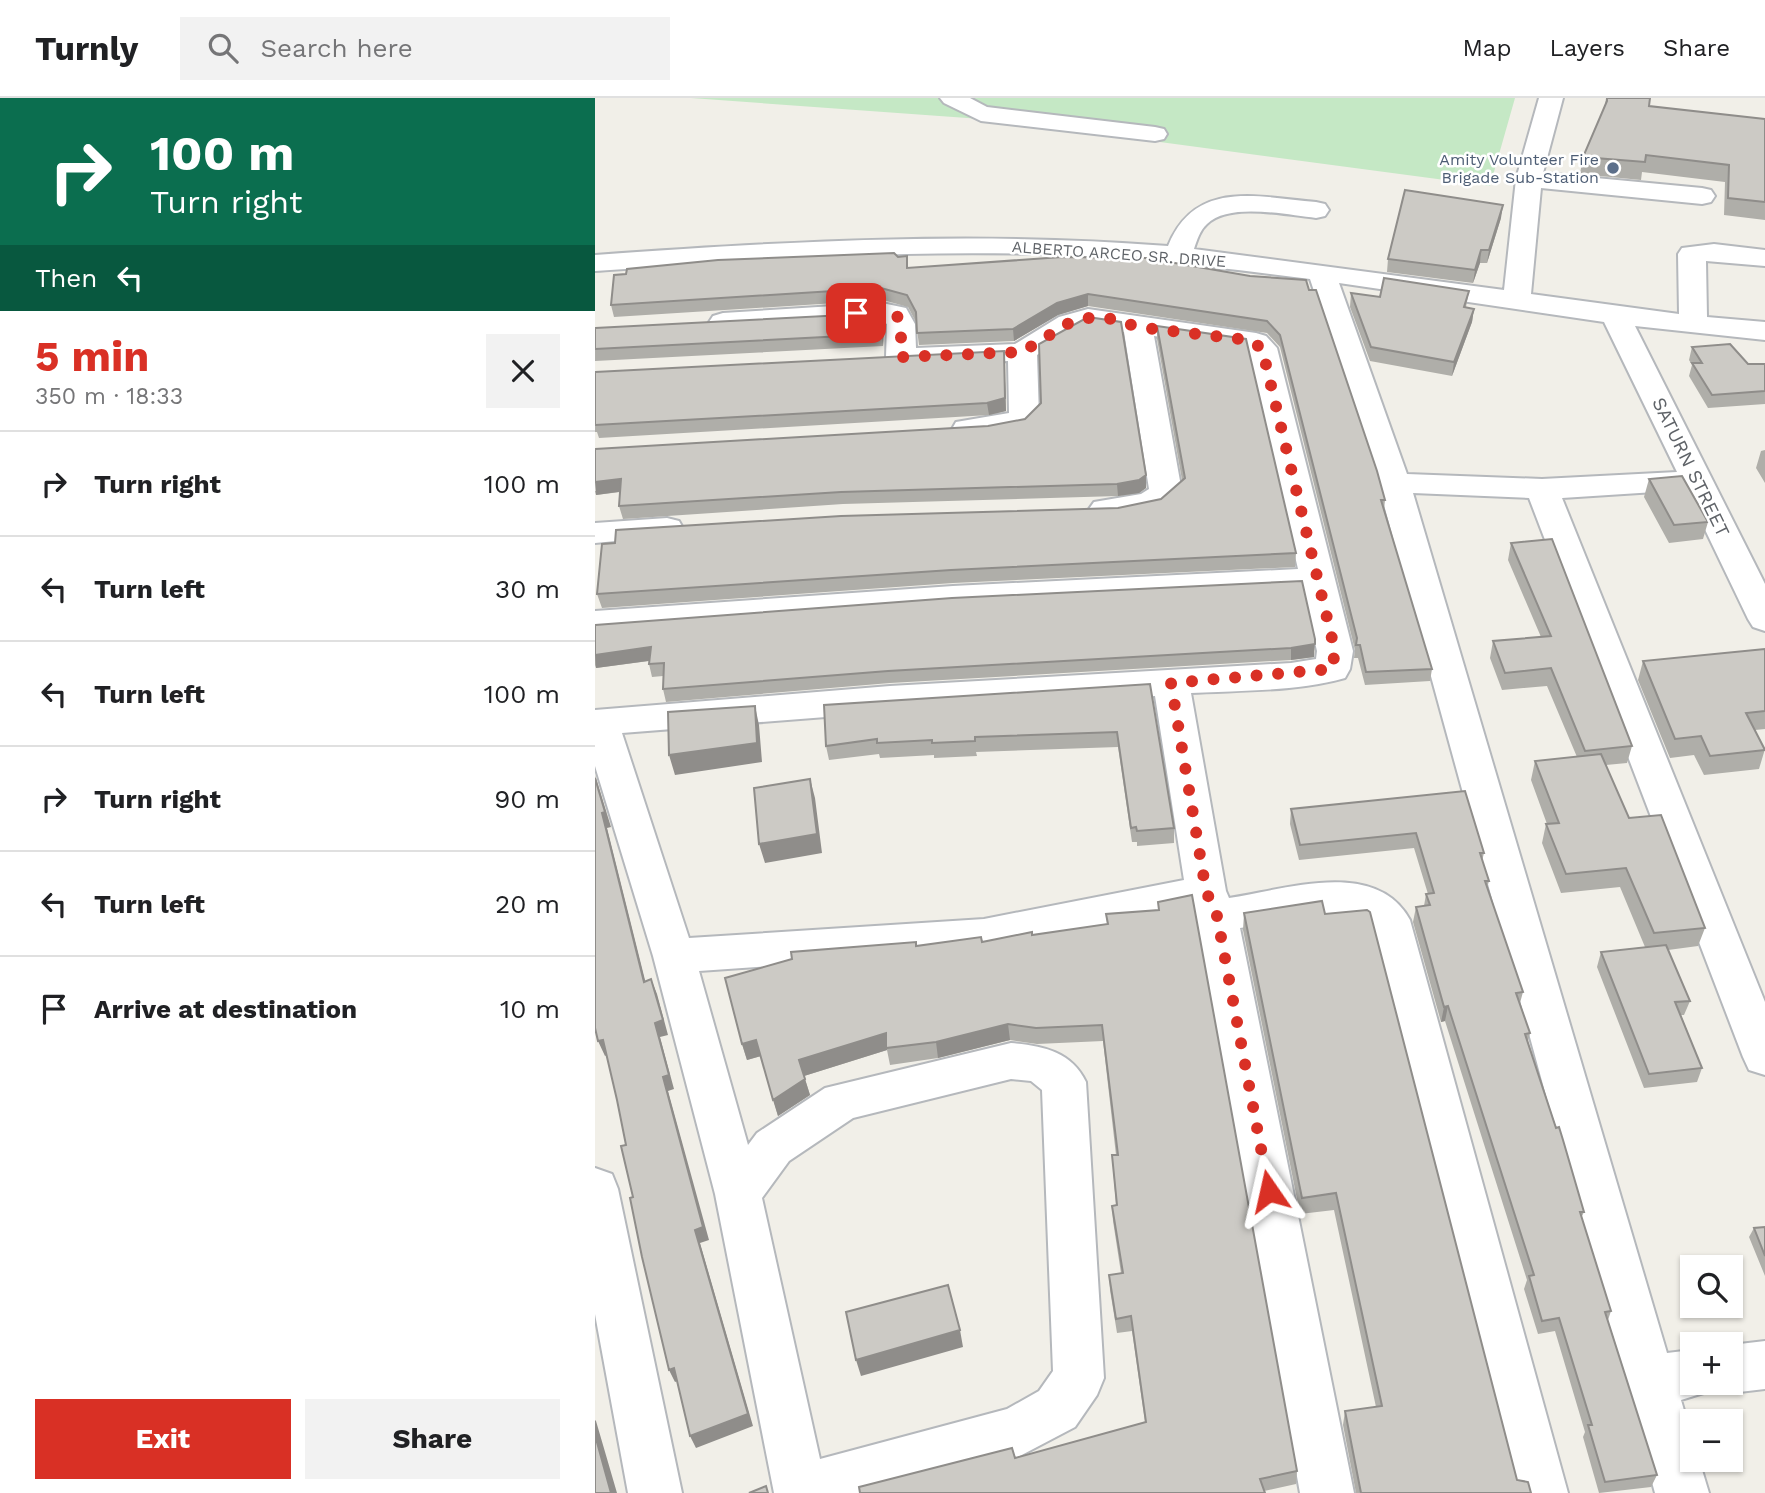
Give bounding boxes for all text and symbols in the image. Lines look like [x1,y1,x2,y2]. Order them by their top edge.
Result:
search box [180,17,670,80]
text: Turnly [35,29,138,68]
icon: search [204,29,242,67]
text: Search here [260,33,413,63]
text: Map [1463,34,1511,62]
text: Layers [1549,34,1625,62]
text: Share [1663,34,1730,62]
text: 100 m [150,124,294,182]
icon: right [35,126,126,217]
place label: Amity Volunteer Fire Brigade Sub-Station [1439,150,1599,187]
marker: Amity Volunteer Fire Brigade Sub-Station [1605,160,1621,176]
text: Turn right [150,183,302,221]
street label: ALBERTO ARCEO SR. DRIVE [1011,237,1227,271]
icon: left [111,259,149,297]
text: Then [35,263,97,293]
pin [826,283,886,343]
icon: arrive [837,294,875,332]
text: 5 min [35,332,149,381]
button: close [486,334,560,408]
text: 350 m · 18:33 [35,383,183,410]
street label: SATURN STREET [1647,394,1735,540]
icon: right [35,465,73,503]
text: Turn right [94,469,221,499]
text: 100 m [484,469,560,499]
icon: left [35,570,73,608]
text: Turn left [94,574,205,604]
text: 30 m [495,574,560,604]
icon: left [35,675,73,713]
text: Turn left [94,679,205,709]
text: 100 m [484,679,560,709]
icon: right [35,780,73,818]
text: Turn right [94,784,221,814]
text: 90 m [494,784,560,814]
icon: left [35,885,73,923]
text: Turn left [94,889,205,919]
text: 20 m [495,889,560,919]
icon: arrive [35,990,73,1028]
text: Arrive at destination [94,994,357,1024]
text: 10 m [500,994,560,1024]
position arrow [1232,1154,1306,1228]
map controls [1680,1255,1743,1472]
button: search [1680,1255,1743,1318]
button: + [1680,1332,1743,1395]
button: Exit [35,1399,291,1479]
button: Share [305,1399,560,1479]
button: − [1680,1409,1743,1472]

